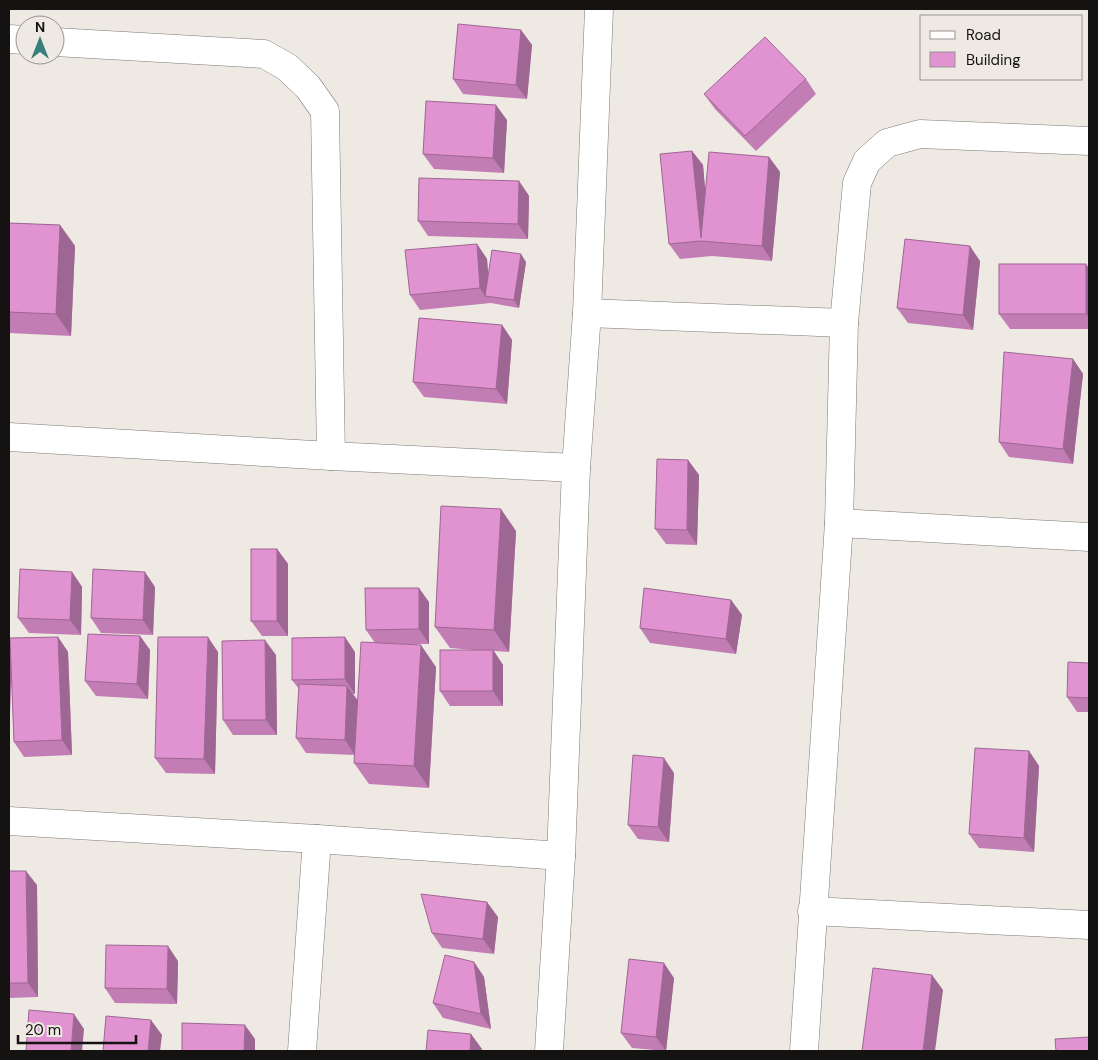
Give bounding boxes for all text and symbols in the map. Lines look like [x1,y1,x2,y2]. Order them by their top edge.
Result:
north arrow [15,15,65,65]
legend [920,15,1083,80]
text: N [35,18,45,36]
text: Road [966,25,1001,45]
text: Building [966,50,1021,70]
scale bar [18,1012,135,1044]
text: 20 m [25,1020,61,1040]

